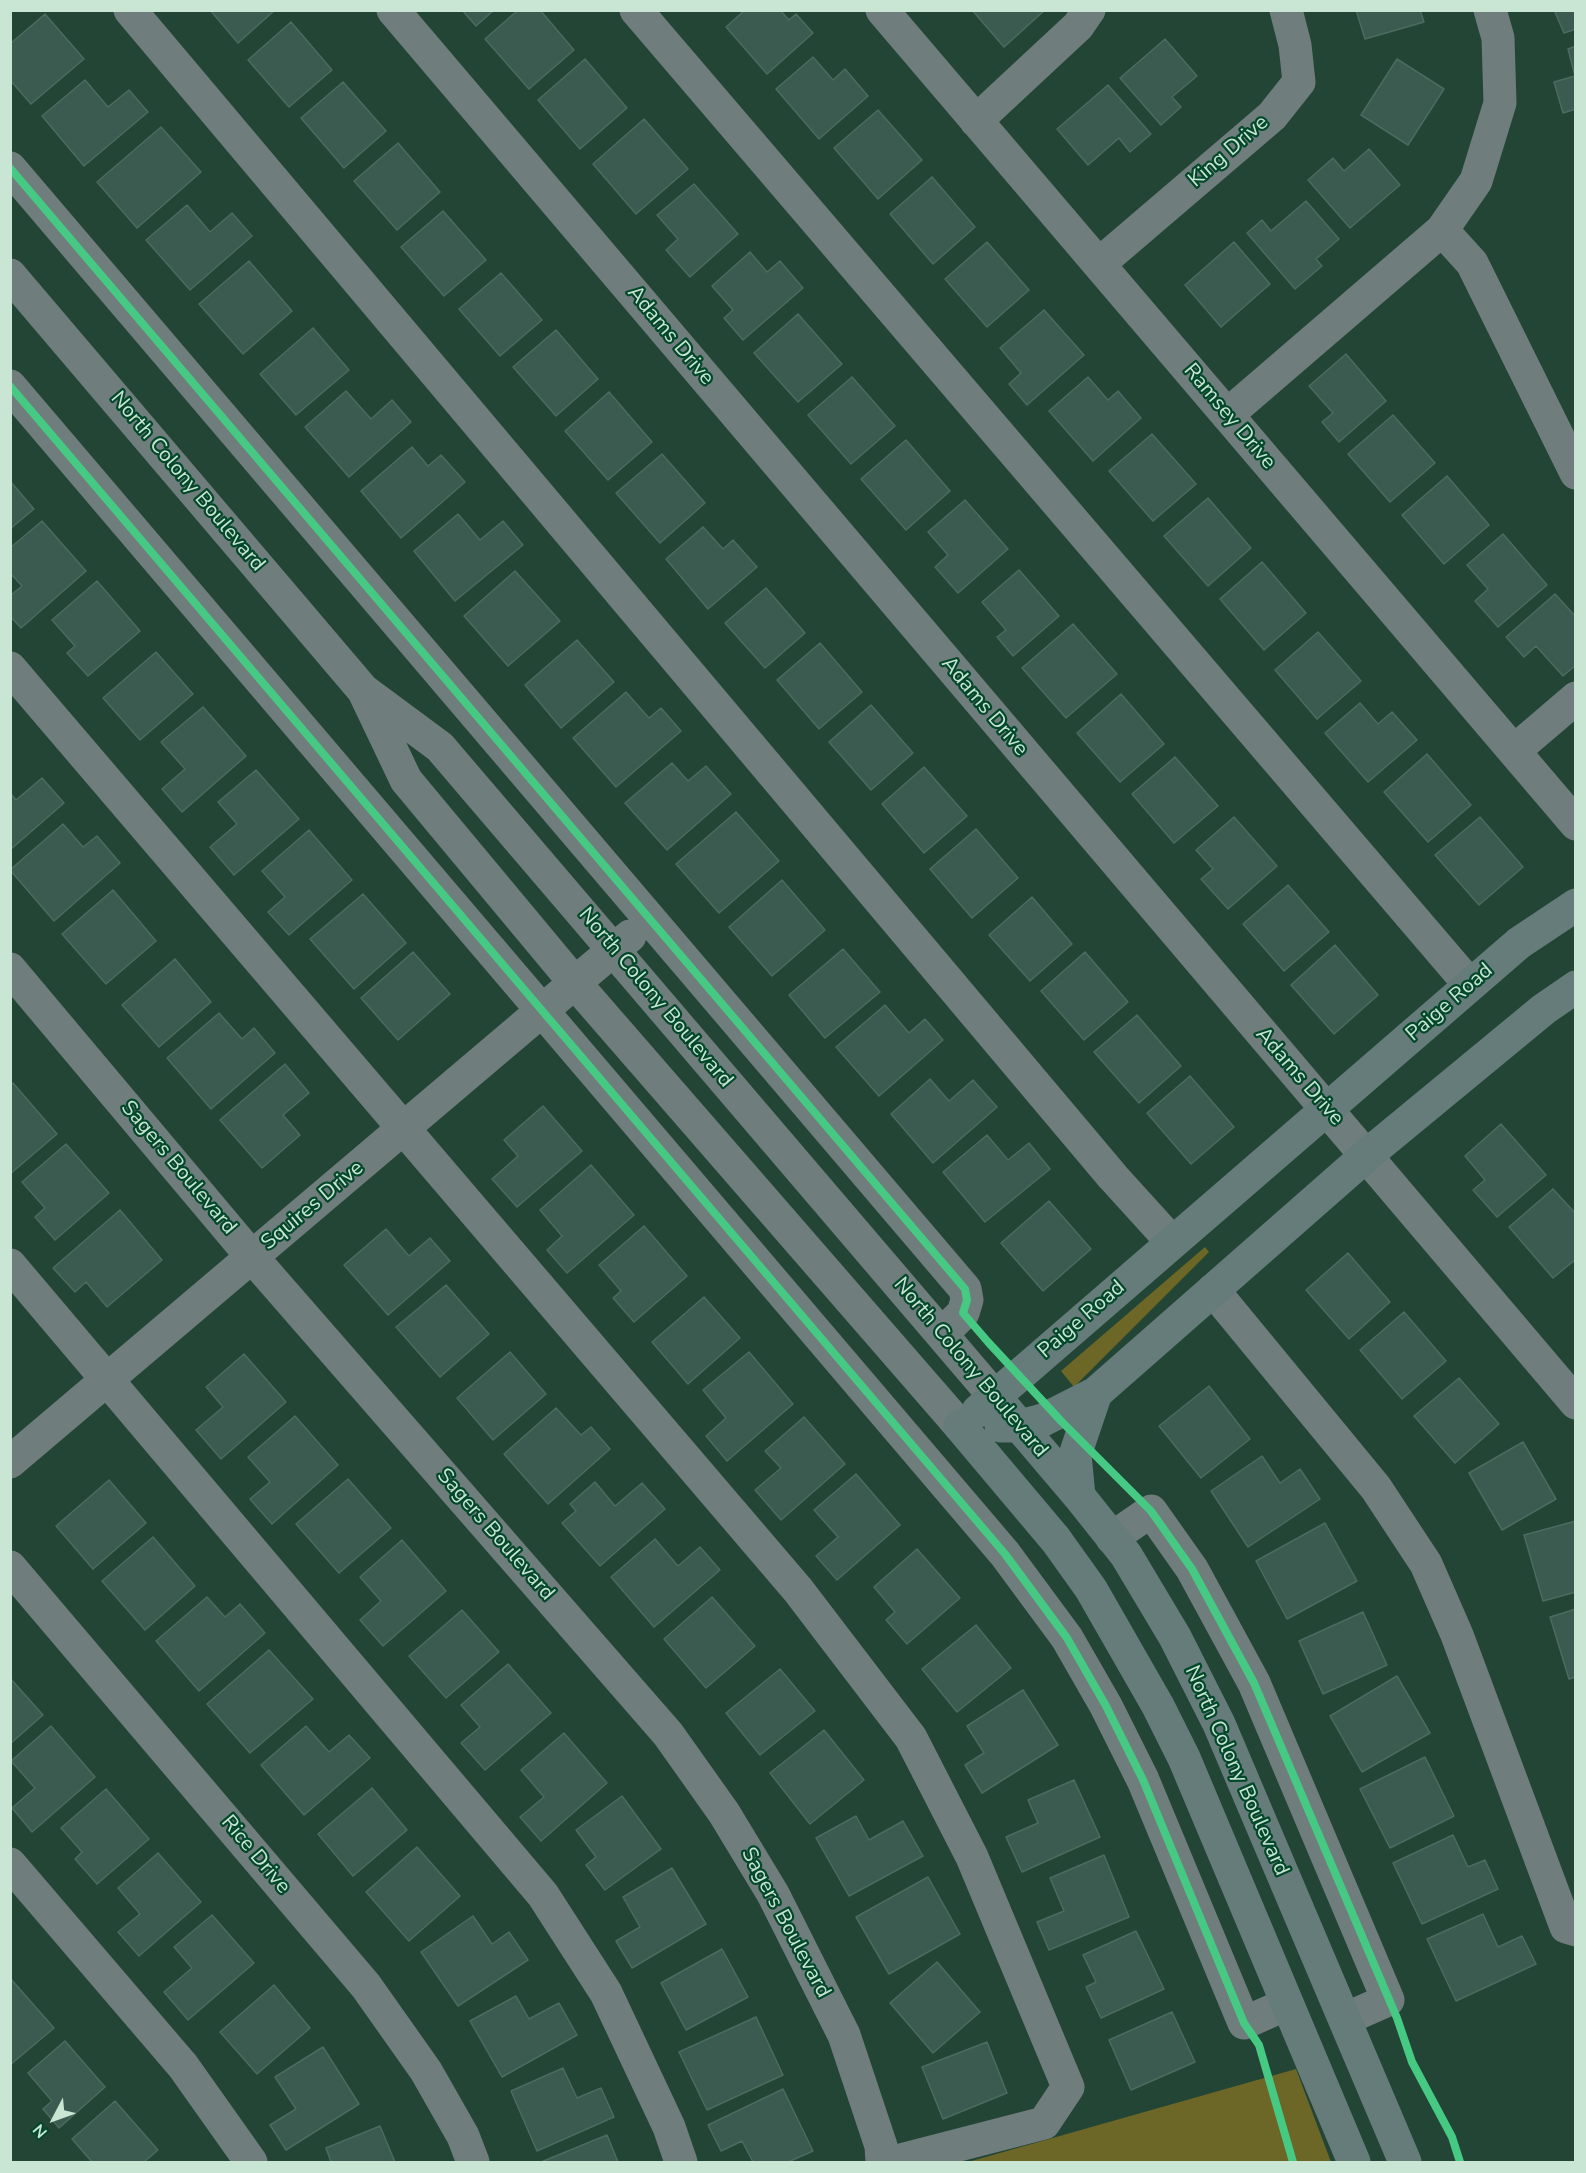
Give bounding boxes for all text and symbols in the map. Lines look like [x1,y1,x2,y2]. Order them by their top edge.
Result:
street label: King Drive [1184,111,1274,193]
street label: Adams Drive [621,281,719,391]
street label: Ramsey Drive [1177,359,1281,475]
street label: North Colony Boulevard [104,387,270,577]
street label: Adams Drive [935,652,1033,762]
street label: North Colony Boulevard [572,903,738,1093]
street label: Paige Road [1402,959,1498,1047]
street label: Adams Drive [1250,1023,1348,1131]
street label: Sagers Boulevard [115,1096,241,1240]
street label: Squires Drive [257,1156,369,1256]
street label: North Colony Boulevard [887,1273,1053,1463]
street label: Paige Road [1034,1276,1130,1364]
street label: Sagers Boulevard [431,1464,559,1606]
street label: North Colony Boulevard [1178,1662,1294,1880]
street label: Rice Drive [215,1811,295,1899]
street label: Sagers Boulevard [735,1844,835,2002]
north arrow [24,2089,84,2149]
text: N [28,2119,53,2143]

